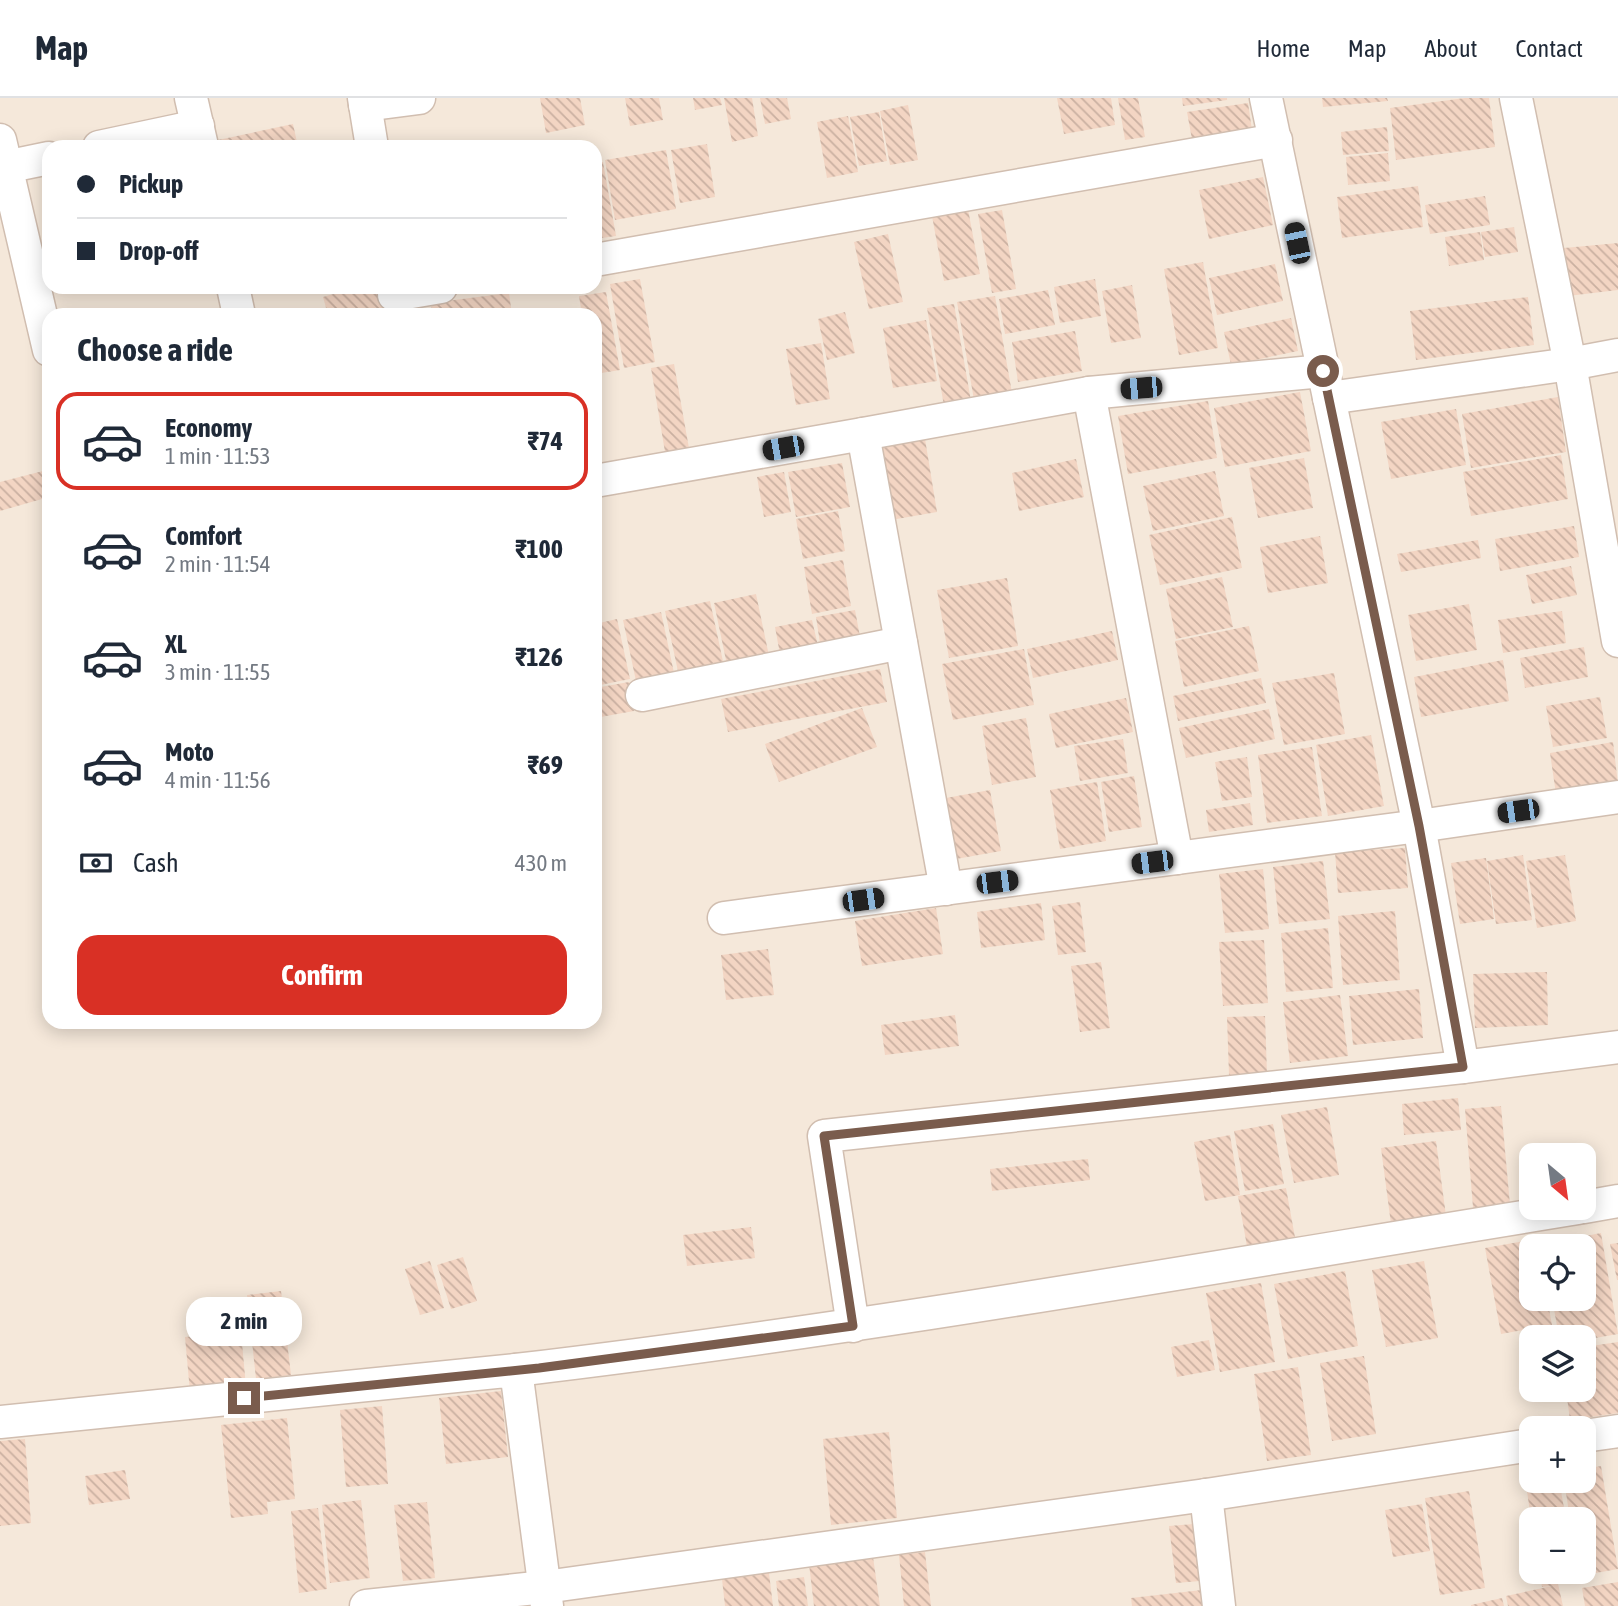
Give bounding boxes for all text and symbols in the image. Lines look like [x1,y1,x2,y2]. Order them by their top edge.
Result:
text: Map [35,29,88,67]
text: Home [1256,35,1310,62]
text: Map [1348,35,1386,62]
text: About [1424,35,1477,62]
text: Contact [1515,35,1583,62]
text: Pickup [119,169,183,199]
car [1283,220,1312,266]
text: Drop-off [119,236,199,266]
text: Choose a ride [77,331,233,368]
route start [1307,355,1339,387]
car [1120,376,1163,400]
icon: car [81,410,144,473]
text: Economy [165,413,252,443]
text: ₹74 [527,426,563,456]
car [761,434,806,462]
text: 1 min · 11:53 [165,443,271,469]
icon: car [81,518,144,581]
text: Comfort [165,521,242,551]
text: ₹100 [515,534,563,564]
text: 2 min · 11:54 [165,551,271,577]
icon: car [81,626,144,689]
text: XL [165,629,187,659]
text: ₹126 [515,642,563,672]
text: 3 min · 11:55 [165,659,271,685]
icon: car [81,734,144,797]
text: Moto [165,737,214,767]
text: ₹69 [527,750,563,780]
text: 4 min · 11:56 [165,767,271,793]
car [1496,798,1541,824]
icon: cash [77,844,115,882]
text: Cash [133,848,179,878]
car [1130,849,1175,875]
text: 430 m [515,850,567,876]
car [975,869,1020,895]
car [841,887,886,913]
button: Confirm [77,935,567,1015]
north arrow [1519,1143,1596,1220]
map controls [1519,1143,1596,1584]
button: locate [1519,1234,1596,1311]
callout: 2 min [186,1296,302,1346]
text: 2 min [221,1308,267,1334]
button: layers [1519,1325,1596,1402]
route end [228,1382,260,1414]
button: + [1519,1416,1596,1493]
button: − [1519,1507,1596,1584]

